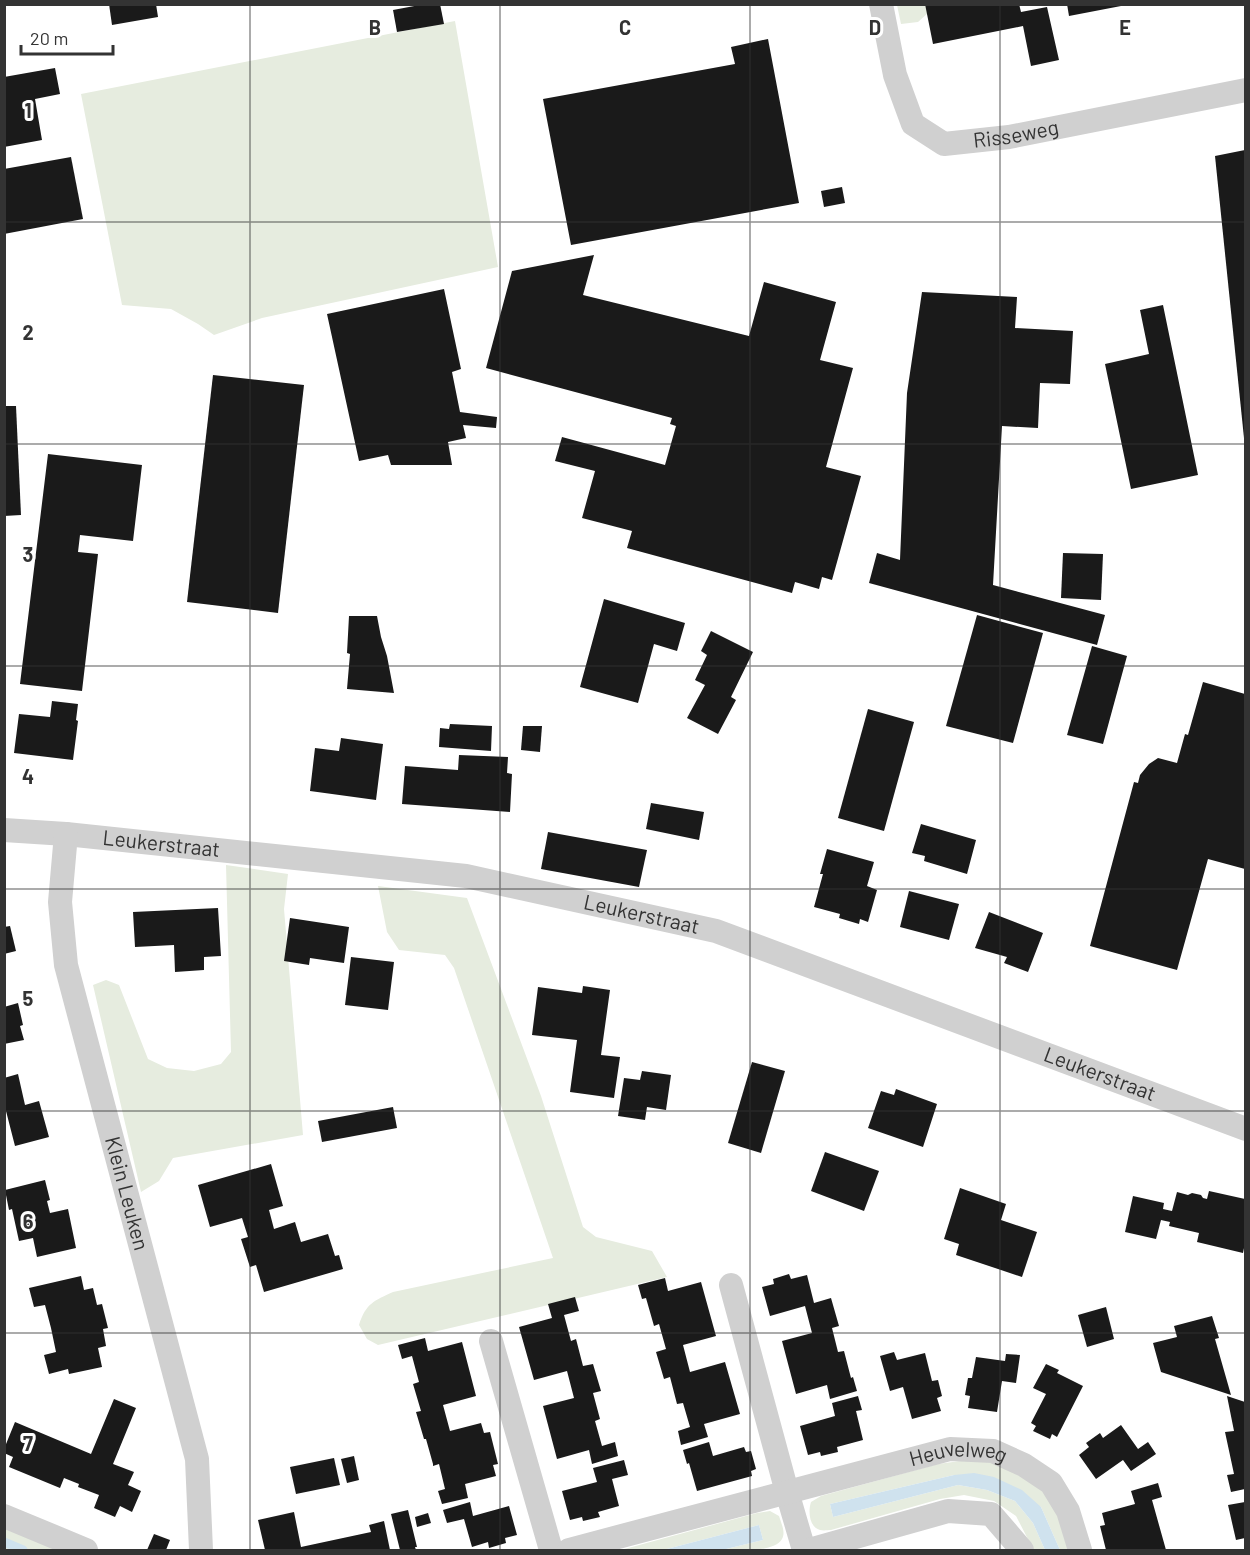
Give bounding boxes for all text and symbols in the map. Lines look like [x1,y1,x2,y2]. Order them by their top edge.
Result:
text: B [369,15,381,39]
text: C [619,15,631,39]
text: D [869,15,881,39]
text: E [1119,15,1131,39]
scale bar [21,18,112,56]
text: 20 m [30,27,68,49]
text: 1 [24,98,32,122]
street label: Risseweg [972,113,1060,152]
text: 2 [22,320,34,344]
text: 3 [23,542,33,566]
text: 4 [22,764,34,788]
street label: Leukerstraat [102,824,221,861]
street label: Leukerstraat [582,888,702,938]
text: 5 [23,986,34,1010]
street label: Leukerstraat [1041,1041,1160,1105]
street label: Klein Leuken [101,1133,155,1253]
text: 6 [23,1209,34,1233]
text: 7 [23,1431,33,1455]
street label: Heuvelweg [906,1434,1012,1470]

